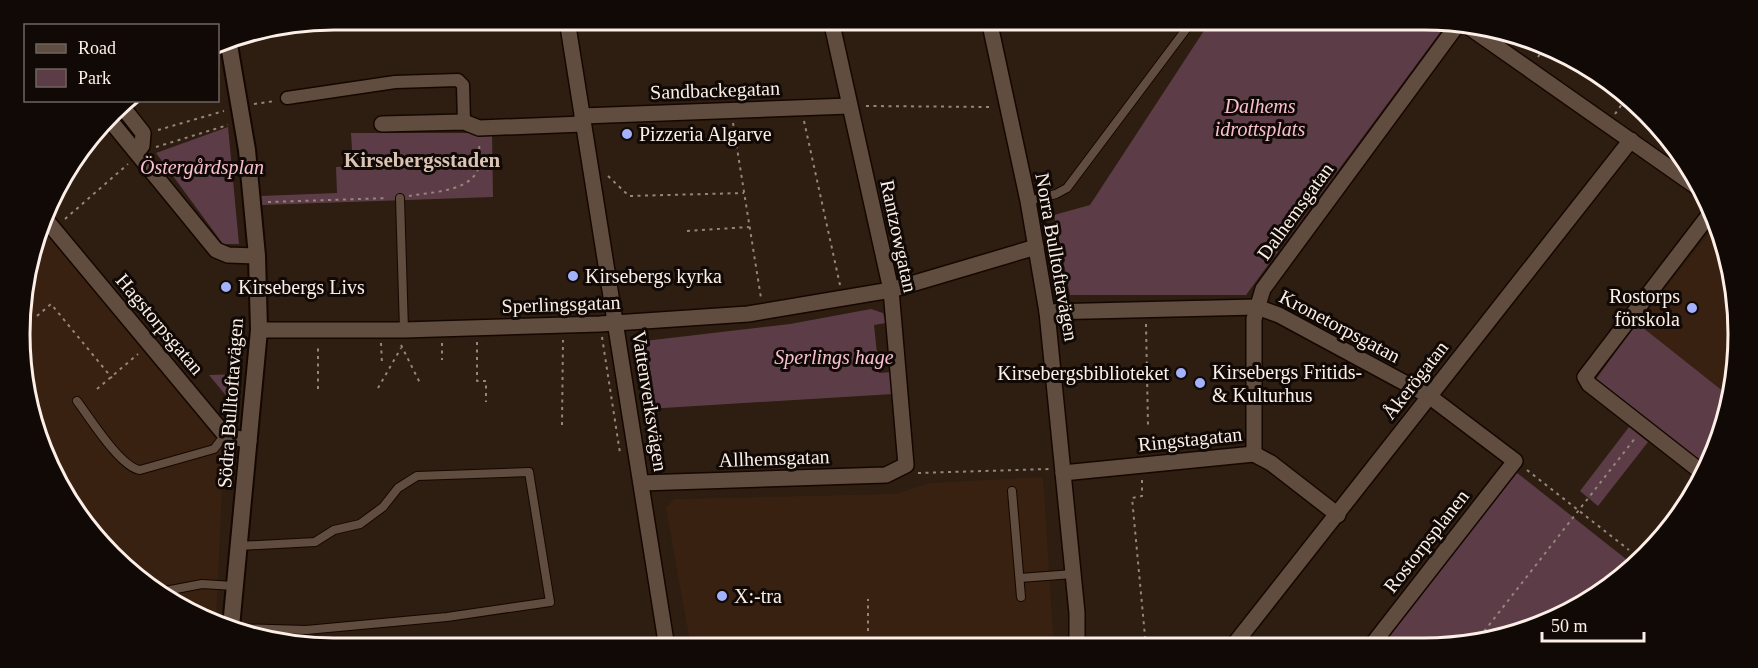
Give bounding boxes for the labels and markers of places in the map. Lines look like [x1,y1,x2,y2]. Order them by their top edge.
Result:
place label: Pizzeria Algarve [639,123,772,146]
marker: Pizzeria Algarve [620,127,634,141]
place label: Kirsebergs kyrka [585,265,722,288]
marker: Kirsebergs kyrka [566,269,580,283]
place label: Kirsebergs Livs [238,276,365,299]
marker: Kirsebergs Livs [219,280,233,294]
place label: Rostorps förskola [1609,285,1680,330]
marker: Rostorps förskola [1685,301,1699,315]
place label: Kirsebergs Fritids- & Kulturhus [1212,361,1362,406]
place label: Kirsebergsbiblioteket [997,362,1169,385]
marker: Kirsebergsbiblioteket [1174,366,1188,380]
marker: Kirsebergs Fritids- & Kulturhus [1193,376,1207,390]
place label: X:-tra [734,585,782,607]
marker: X:-tra [715,589,729,603]

